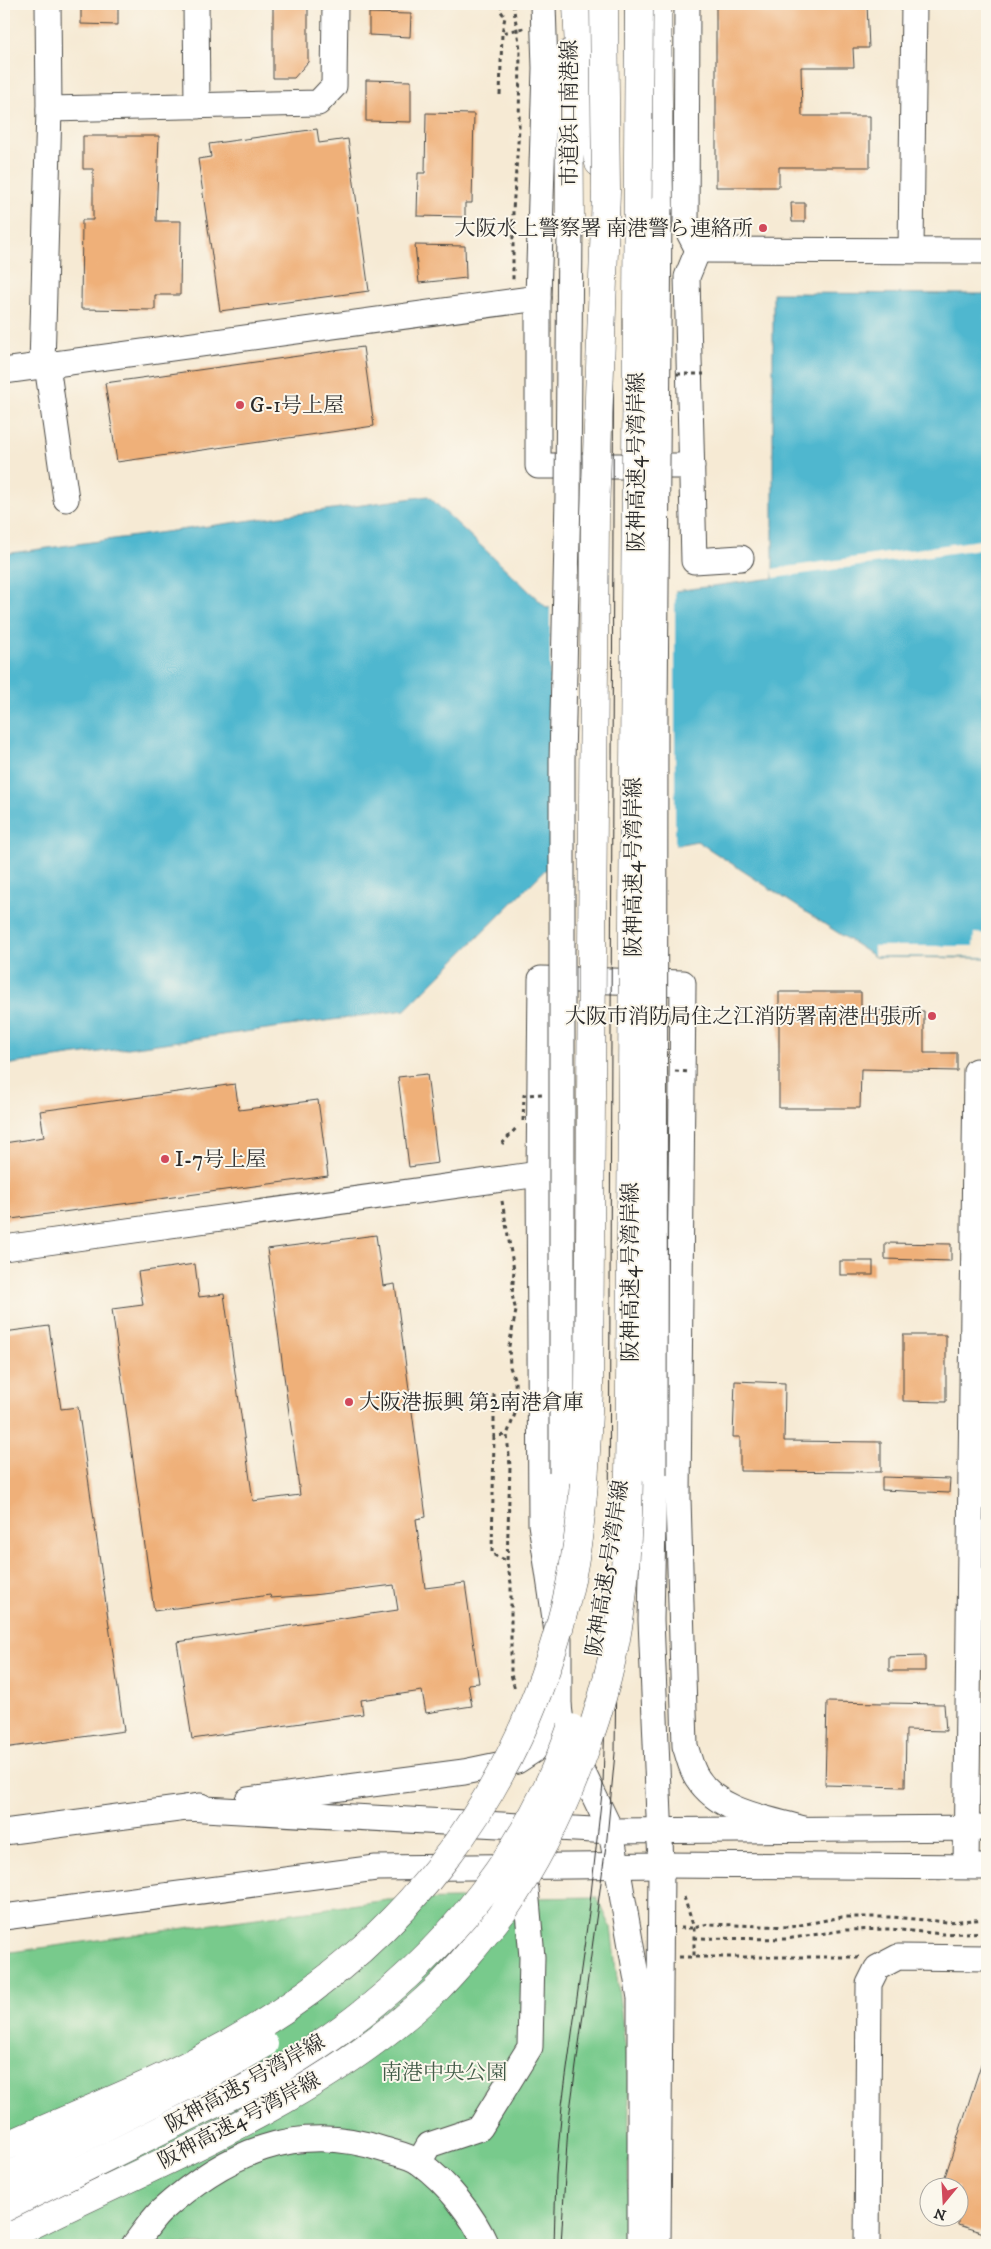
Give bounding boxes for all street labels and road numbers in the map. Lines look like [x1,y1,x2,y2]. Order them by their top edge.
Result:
street label: 市道浜口南港線 [557,40,583,187]
street label: 阪神高速4号湾岸線 [624,372,650,552]
street label: 阪神高速4号湾岸線 [621,777,647,957]
street label: 阪神高速4号湾岸線 [618,1182,644,1362]
street label: 阪神高速5号湾岸線 [581,1478,635,1658]
street label: 阪神高速5号湾岸線 [161,2029,330,2139]
street label: 阪神高速4号湾岸線 [154,2067,325,2175]

